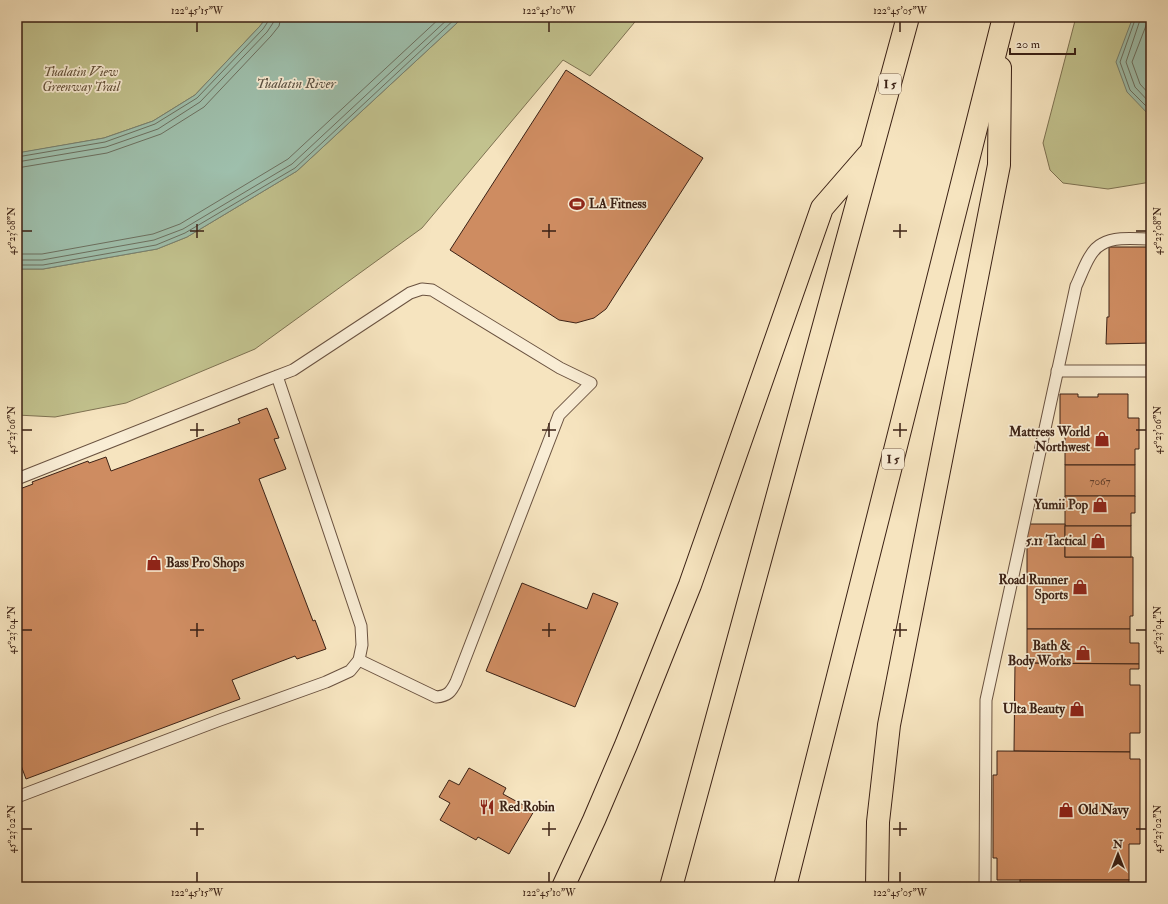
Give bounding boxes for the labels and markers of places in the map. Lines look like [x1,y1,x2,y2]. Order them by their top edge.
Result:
sports icon: LA Fitness [568,195,586,213]
place label: LA Fitness [589,196,647,212]
place label: Mattress World Northwest [1008,424,1091,455]
shop icon: Mattress World Northwest [1093,430,1111,448]
shop icon: Yumii Pop [1091,496,1109,514]
place label: Yumii Pop [1033,497,1088,514]
shop icon: 5.11 Tactical [1089,532,1107,550]
place label: 5.11 Tactical [1026,533,1087,549]
shop icon: Bass Pro Shops [145,554,163,572]
place label: Bass Pro Shops [166,555,245,572]
place label: Road Runner Sports [999,572,1069,604]
shop icon: Road Runner Sports [1071,578,1089,596]
place label: Bath & Body Works [1008,638,1072,670]
shop icon: Bath & Body Works [1074,644,1092,662]
shop icon: Ulta Beauty [1068,700,1086,718]
place label: Ulta Beauty [1003,701,1066,718]
restaurant icon: Red Robin [478,798,496,816]
place label: Red Robin [499,799,555,815]
shop icon: Old Navy [1057,801,1075,819]
place label: Old Navy [1078,802,1130,819]

